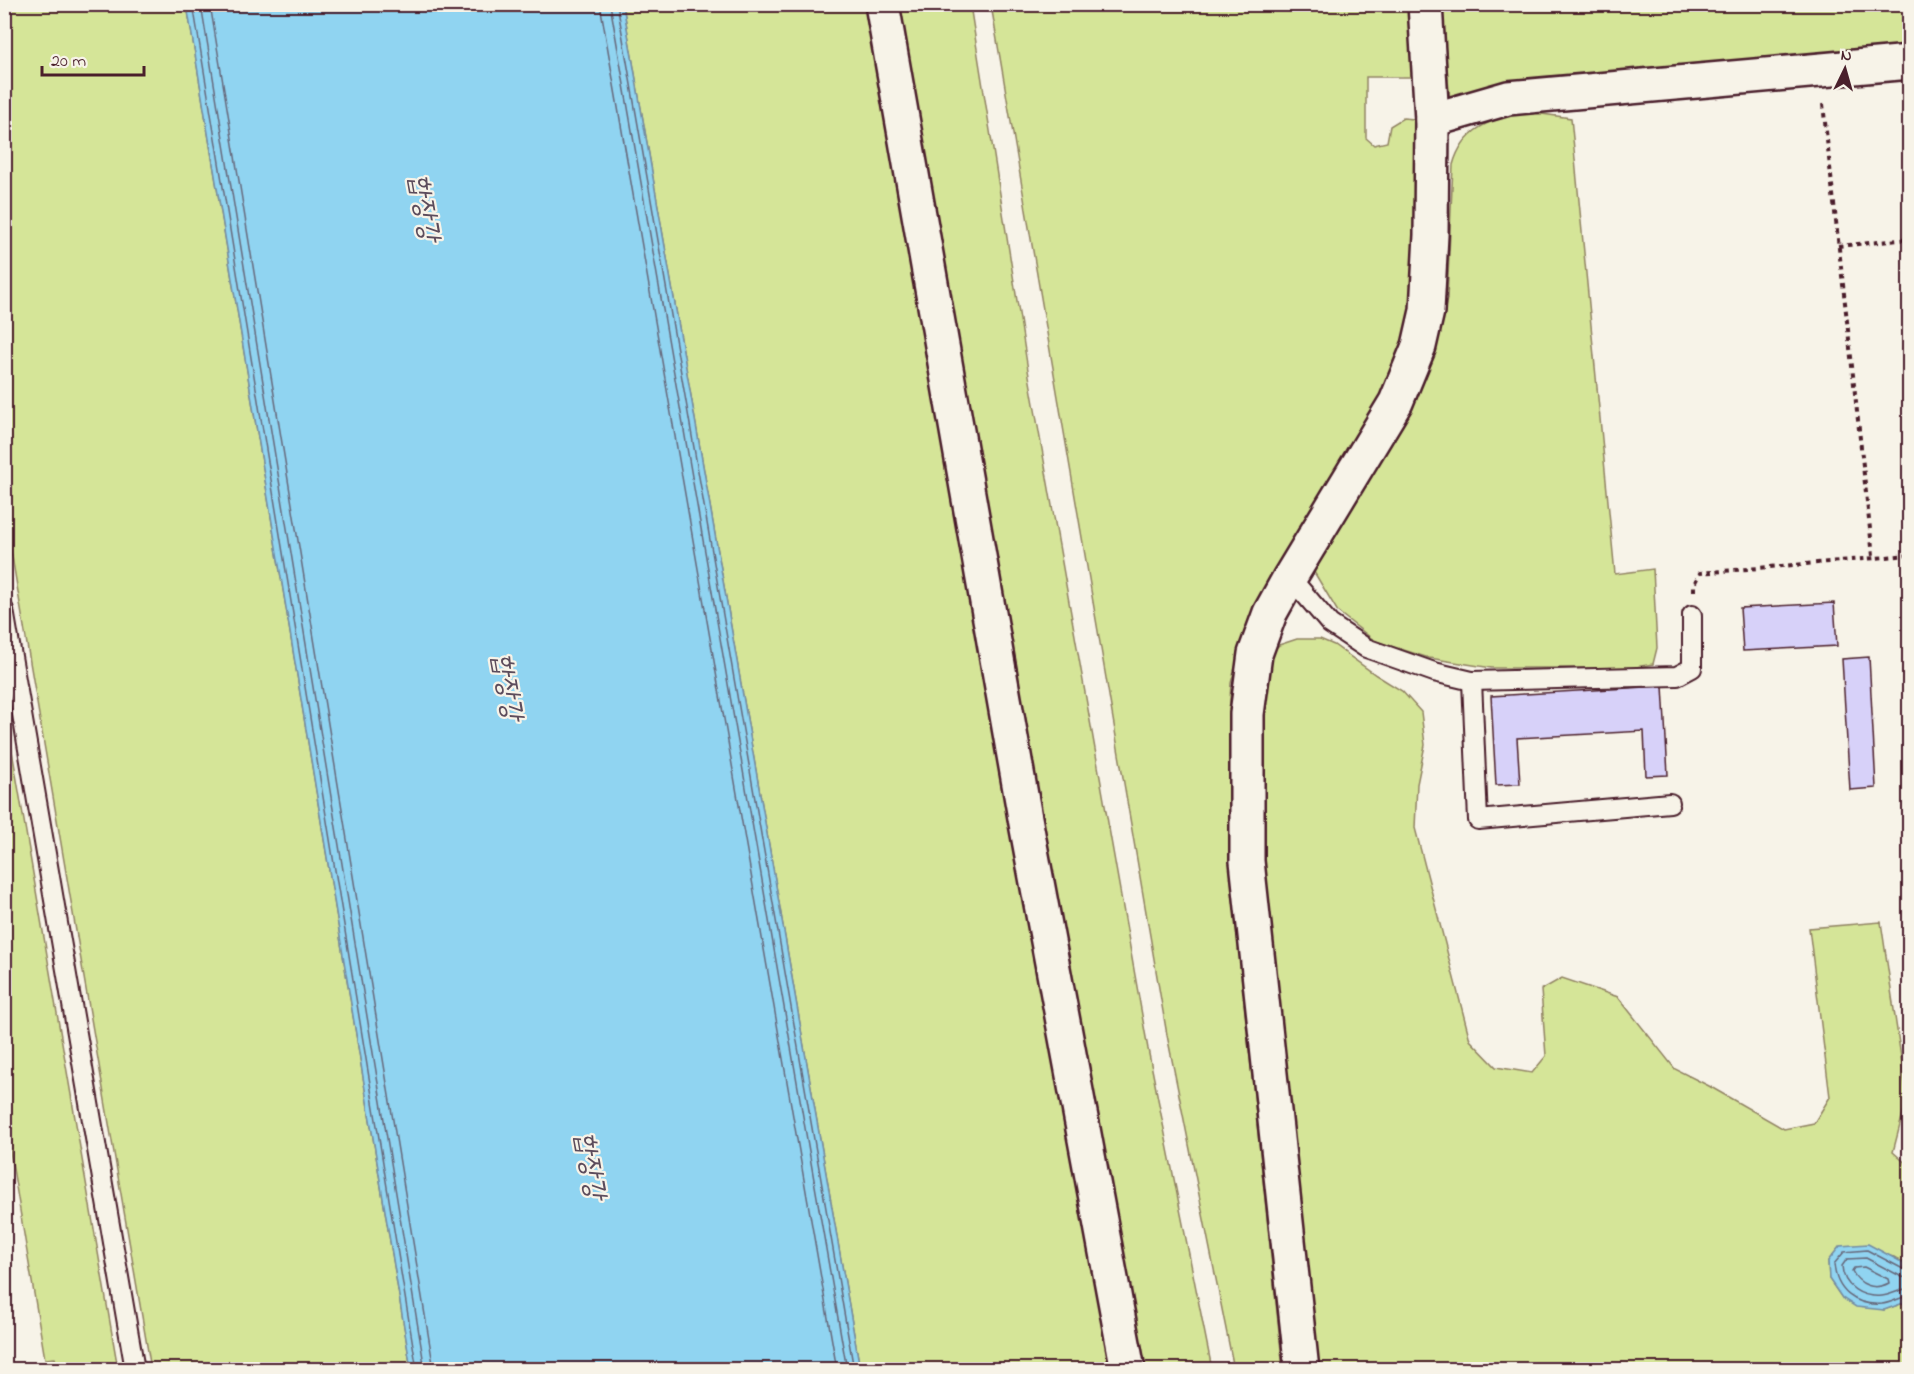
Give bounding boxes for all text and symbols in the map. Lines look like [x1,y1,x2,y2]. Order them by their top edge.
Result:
scale bar [42,39,144,77]
north arrow [1815,39,1875,99]
text: N [1840,44,1853,68]
text: 20 m [51,49,86,75]
water label: 합장강 [397,171,450,248]
water label: 합장강 [480,650,533,727]
water label: 합장강 [563,1129,616,1206]

